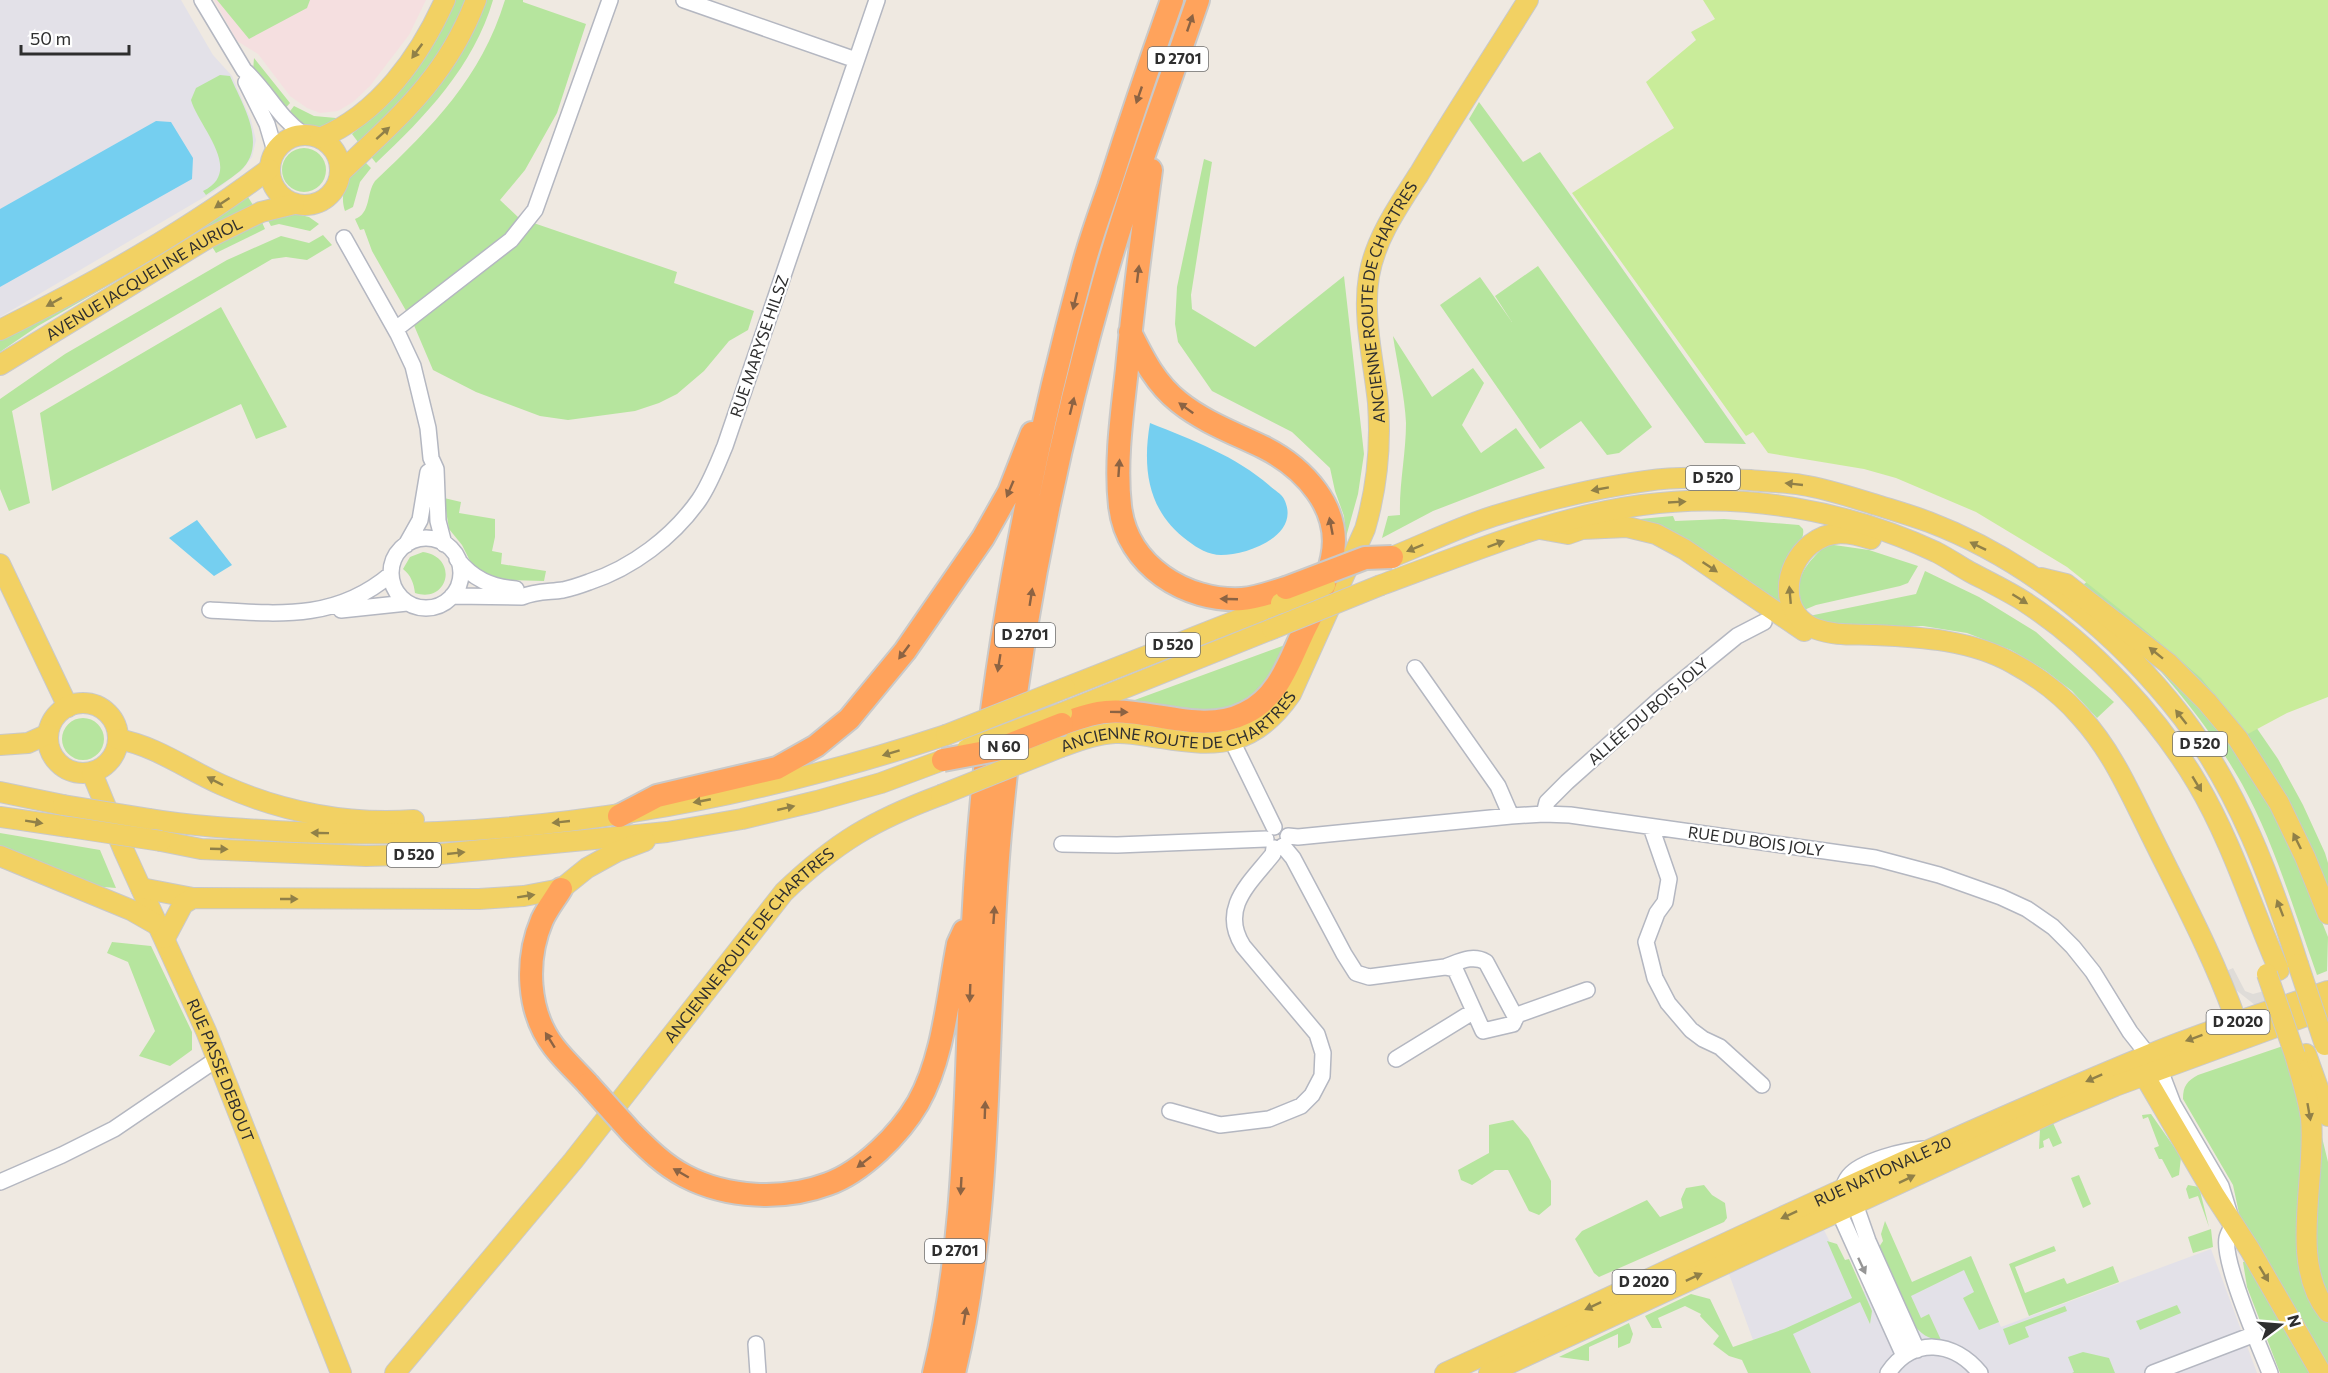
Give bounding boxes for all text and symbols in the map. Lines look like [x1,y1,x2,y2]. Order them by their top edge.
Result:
one-way arrow [1186,13,1196,31]
scale bar [21,18,129,56]
text: 50 m [30,27,71,49]
one-way arrow [411,43,423,59]
road number: D 2701 [1148,47,1208,71]
one-way arrow [1133,86,1143,104]
one-way arrow [375,127,390,140]
street label: ANCIENNE ROUTE DE CHARTRES [1357,178,1421,423]
one-way arrow [214,197,230,208]
street label: AVENUE JACQUELINE AURIOL [42,213,245,344]
one-way arrow [1133,264,1142,283]
street label: RUE MARYSE HILSZ [725,272,792,419]
one-way arrow [1069,292,1079,310]
one-way arrow [45,297,62,307]
one-way arrow [1068,397,1077,415]
one-way arrow [1179,402,1194,414]
one-way arrow [1115,458,1124,477]
road number: D 520 [1686,466,1740,490]
one-way arrow [1784,479,1803,489]
one-way arrow [1005,480,1014,497]
one-way arrow [1590,485,1609,494]
one-way arrow [1668,497,1687,506]
one-way arrow [1326,517,1335,536]
one-way arrow [1487,538,1505,548]
one-way arrow [1970,541,1987,550]
one-way arrow [1405,543,1423,553]
one-way arrow [1702,561,1718,572]
one-way arrow [1785,586,1794,605]
one-way arrow [1026,587,1035,606]
one-way arrow [1220,594,1239,603]
one-way arrow [2012,594,2028,605]
road number: D 2701 [995,623,1055,647]
road number: D 520 [1146,633,1200,657]
one-way arrow [898,645,910,660]
one-way arrow [2148,647,2164,660]
street label: ALLÉE DU BOIS JOLY [1583,653,1712,768]
one-way arrow [995,654,1004,673]
street label: ANCIENNE ROUTE DE CHARTRES [1058,687,1299,755]
one-way arrow [1109,707,1128,717]
one-way arrow [2175,709,2188,725]
road number: D 520 [2173,732,2227,756]
road number: N 60 [980,735,1028,759]
one-way arrow [882,749,900,758]
one-way arrow [206,776,223,786]
one-way arrow [2192,776,2202,793]
one-way arrow [692,797,711,806]
one-way arrow [777,803,795,813]
one-way arrow [552,817,571,827]
one-way arrow [25,818,44,827]
street label: RUE DU BOIS JOLY [1687,822,1826,860]
one-way arrow [311,828,330,837]
one-way arrow [2293,832,2302,849]
road number: D 520 [387,843,441,867]
street label: ANCIENNE ROUTE DE CHARTRES [660,843,837,1046]
one-way arrow [209,845,228,854]
one-way arrow [446,848,465,858]
one-way arrow [516,891,535,900]
one-way arrow [279,894,298,904]
one-way arrow [2275,899,2284,917]
one-way arrow [989,906,999,925]
one-way arrow [965,984,974,1003]
street label: RUE PASSE DEBOUT [183,995,259,1144]
road number: D 2020 [2206,1010,2270,1034]
one-way arrow [545,1032,556,1048]
one-way arrow [2184,1034,2202,1044]
one-way arrow [2086,1074,2103,1083]
one-way arrow [981,1101,990,1120]
one-way arrow [2305,1103,2314,1122]
street label: RUE NATIONALE 20 [1811,1131,1954,1210]
one-way arrow [857,1155,872,1167]
one-way arrow [672,1168,689,1178]
one-way arrow [1899,1174,1916,1183]
one-way arrow [957,1176,966,1195]
one-way arrow [1780,1210,1797,1219]
road number: D 2701 [925,1239,985,1263]
one-way arrow [1857,1257,1867,1275]
one-way arrow [2259,1266,2269,1283]
road number: D 2020 [1612,1270,1676,1294]
one-way arrow [1686,1273,1703,1282]
north arrow [2250,1295,2310,1355]
one-way arrow [1584,1301,1602,1311]
one-way arrow [961,1306,970,1325]
text: N [2284,1312,2306,1329]

